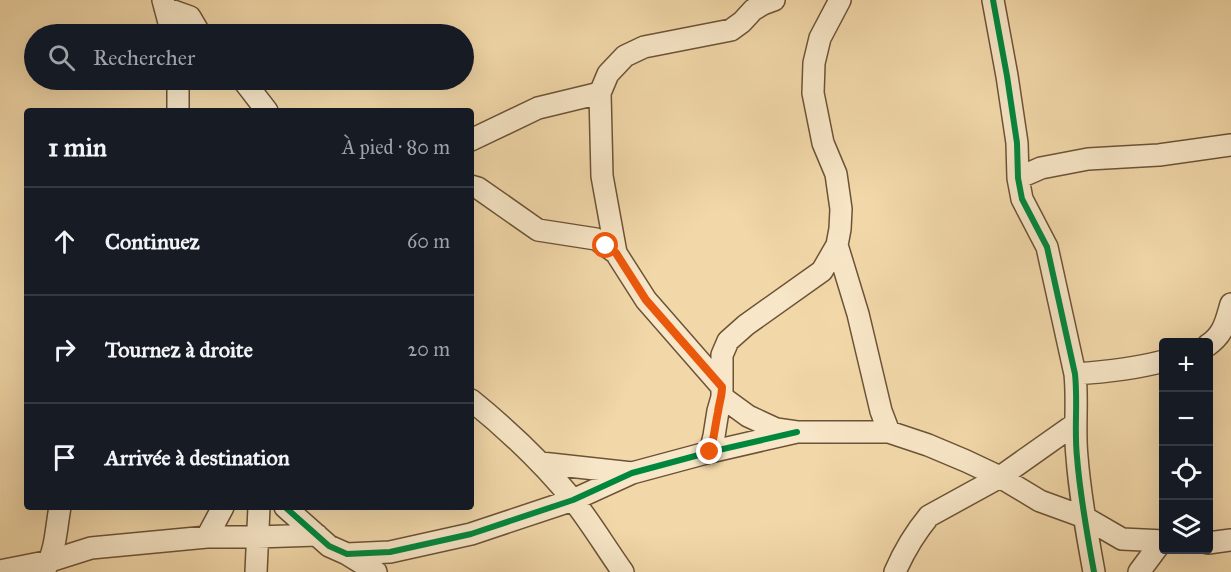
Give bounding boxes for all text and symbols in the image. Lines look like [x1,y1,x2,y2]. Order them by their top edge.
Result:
search box [24,24,474,90]
icon: search [45,41,78,74]
text: Rechercher [93,44,195,71]
text: 1 min [48,131,107,163]
text: À pied · 80 m [342,135,450,159]
icon: ahead [48,225,81,258]
text: Continuez [105,228,200,255]
text: 60 m [407,229,450,253]
route start [592,232,618,258]
icon: right [48,333,81,366]
text: Tournez à droite [105,336,253,363]
text: 20 m [407,337,450,361]
map controls [1159,338,1213,554]
button: + [1159,338,1213,392]
button: − [1159,392,1213,446]
route end [696,438,722,464]
icon: arrive [48,441,81,474]
text: Arrivée à destination [105,444,290,471]
button: locate [1159,446,1213,500]
button: layers [1159,500,1213,554]

